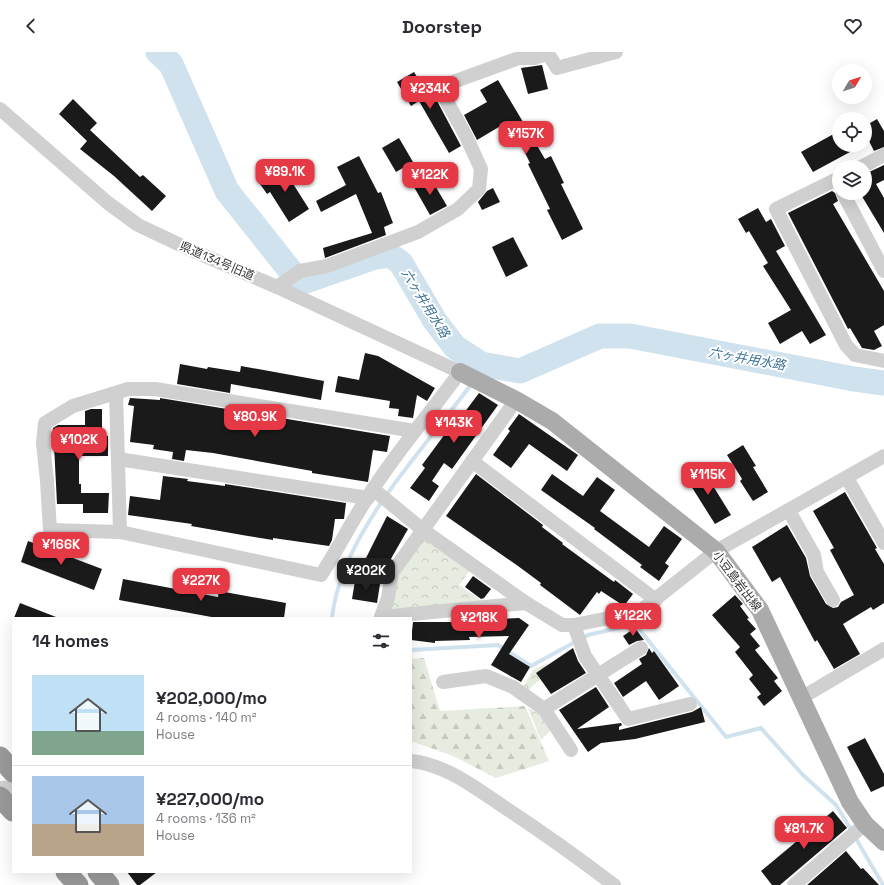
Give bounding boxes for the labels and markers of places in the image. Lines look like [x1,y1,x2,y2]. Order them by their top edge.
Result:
pin: ¥234K [402,76,458,110]
pin: ¥157K [498,121,554,155]
pin: ¥89.1K [252,159,318,193]
pin: ¥122K [402,162,458,196]
pin: ¥80.9K [222,404,288,438]
pin: ¥143K [426,410,482,444]
pin: ¥102K [51,427,107,461]
pin: ¥115K [680,462,736,496]
pin: ¥166K [33,532,89,566]
pin: ¥202K [338,558,394,592]
pin: ¥227K [173,568,229,602]
pin: ¥122K [605,603,661,637]
pin: ¥218K [451,605,507,639]
pin: ¥81.7K [771,816,837,850]

